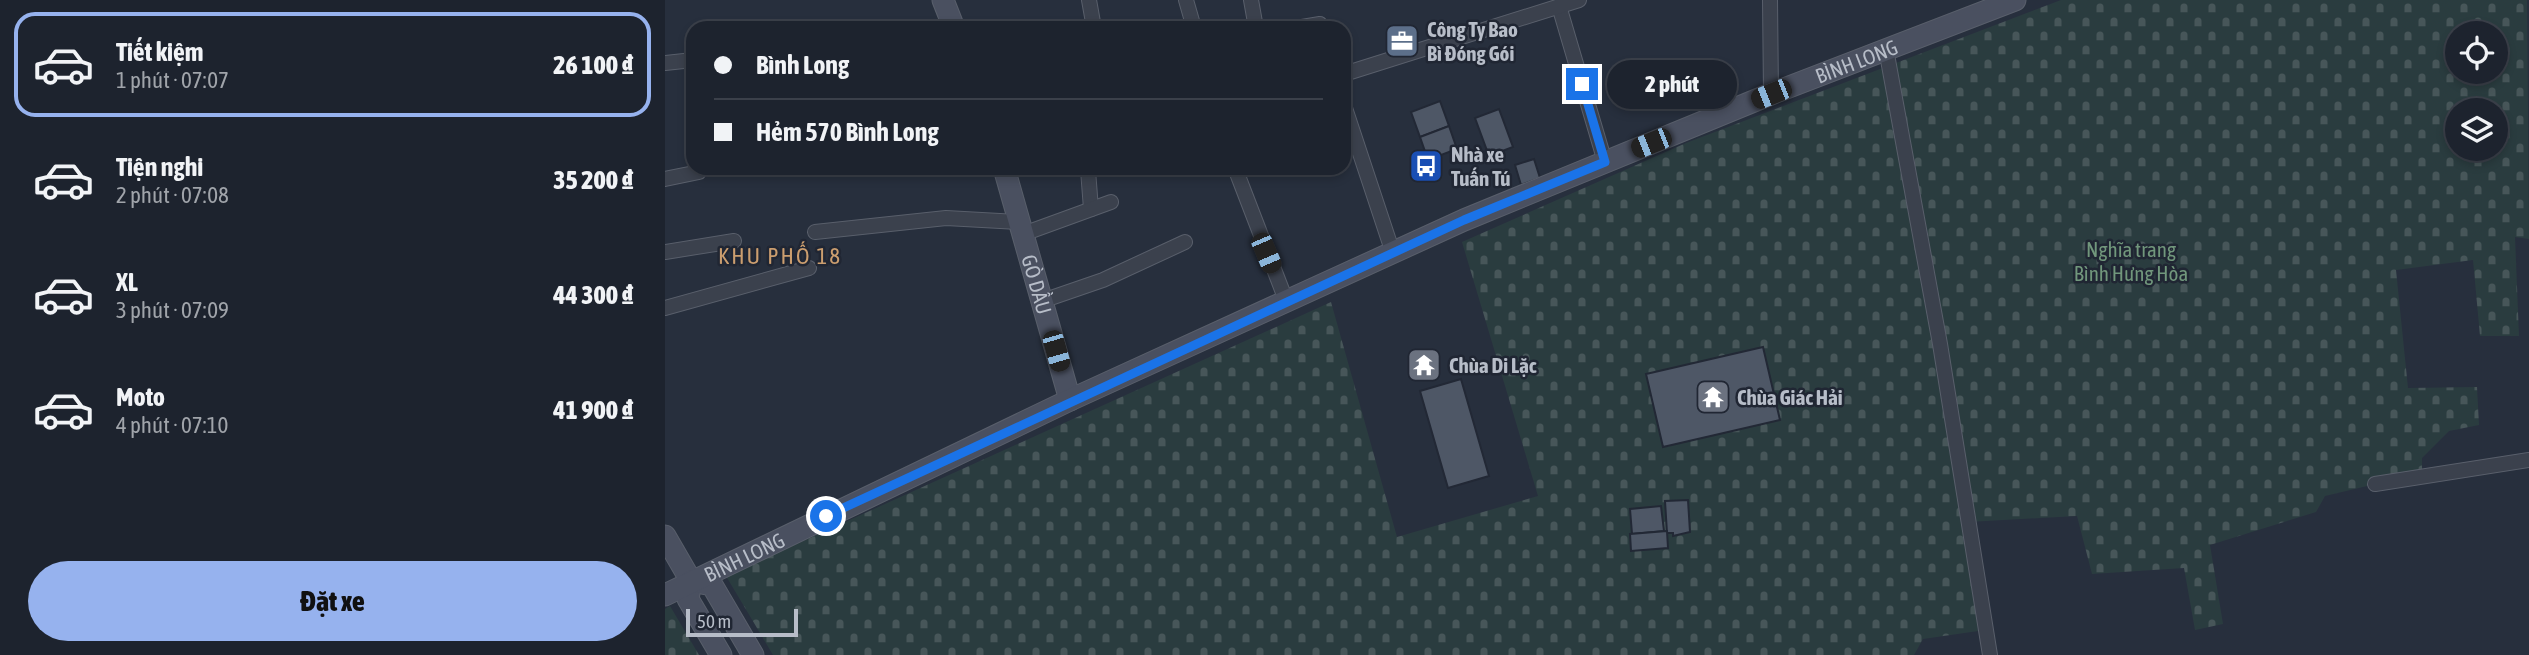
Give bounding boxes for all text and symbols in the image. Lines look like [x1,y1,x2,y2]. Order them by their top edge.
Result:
place label: Công Ty Bao Bì Đóng Gói [1427,17,1518,65]
map controls [2445,21,2508,161]
button: locate [2445,21,2508,84]
office icon: Công Ty Bao Bì Đóng Gói [1383,22,1421,60]
icon: car [32,33,95,96]
street label: BÌNH LONG [1812,34,1901,88]
text: Tiết kiệm [116,37,204,67]
text: 26 100 ₫ [553,50,633,80]
text: Bình Long [756,50,849,80]
callout: 2 phút [1607,60,1736,108]
text: 1 phút · 07:07 [116,67,229,93]
route end [1566,68,1598,100]
text: 2 phút [1645,71,1699,97]
car [1748,76,1795,112]
button: layers [2445,98,2508,161]
text: Hẻm 570 Bình Long [756,117,939,147]
car [1628,125,1675,161]
place label: Nhà xe Tuấn Tú [1451,142,1510,190]
bus stop icon: Nhà xe Tuấn Tú [1407,147,1445,185]
icon: car [32,148,95,211]
text: Tiện nghi [116,152,203,182]
text: 35 200 ₫ [553,165,633,195]
text: 2 phút · 07:08 [116,182,229,208]
car [1249,230,1284,276]
park label: Nghĩa trang Bình Hưng Hòa [2074,237,2188,285]
district label: KHU PHỐ 18 [718,241,842,269]
street label: GÒ DẦU [1017,252,1057,317]
icon: car [32,263,95,326]
text: XL [116,267,138,297]
text: 44 300 ₫ [553,280,633,310]
text: 3 phút · 07:09 [116,297,229,323]
car [1041,328,1072,374]
temple icon: Chùa Di Lặc [1405,346,1443,384]
place label: Chùa Di Lặc [1449,353,1537,377]
icon: car [32,378,95,441]
temple icon: Chùa Giác Hải [1694,378,1732,416]
text: Moto [116,382,165,412]
place label: Chùa Giác Hải [1737,385,1843,409]
text: 41 900 ₫ [553,395,633,425]
text: 4 phút · 07:10 [116,412,228,438]
route start [810,500,842,532]
street label: BÌNH LONG [700,527,788,586]
button: Đặt xe [28,561,637,641]
scale bar [686,606,798,638]
text: 50 m [697,610,731,632]

